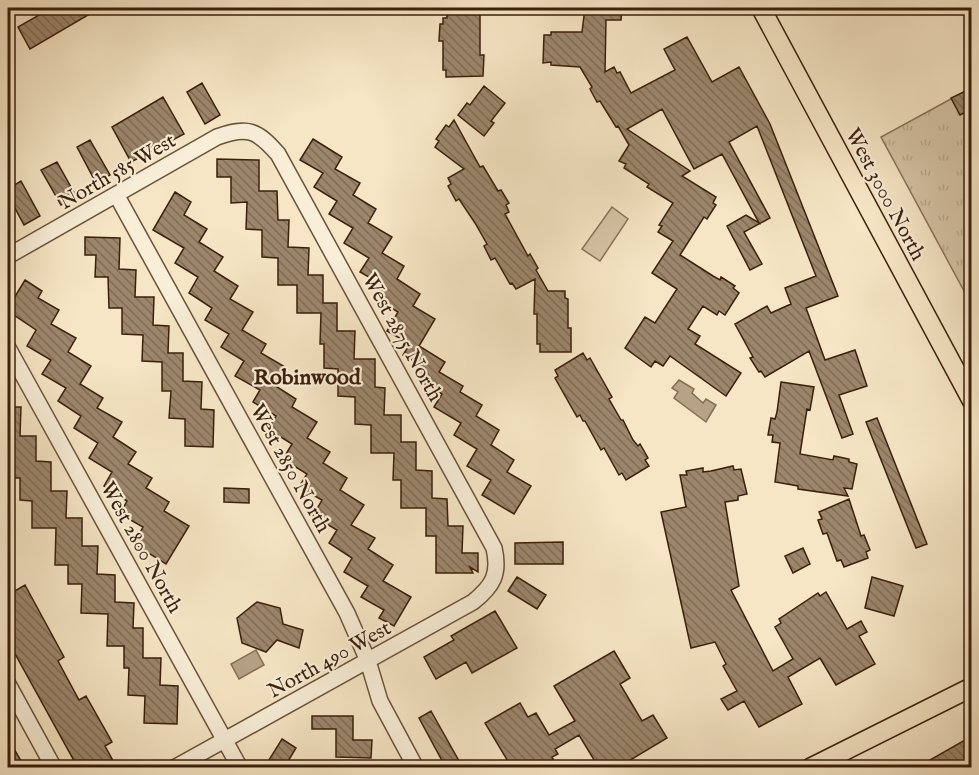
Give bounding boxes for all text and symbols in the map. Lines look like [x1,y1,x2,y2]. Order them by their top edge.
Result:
street label: West 3000 North [838,124,931,266]
street label: North 585 West [54,128,181,217]
street label: West 2875 North [355,269,448,407]
district label: Robinwood [253,364,362,392]
street label: West 2850 North [243,400,336,538]
street label: West 2800 North [93,477,188,618]
street label: North 490 West [263,615,396,705]

